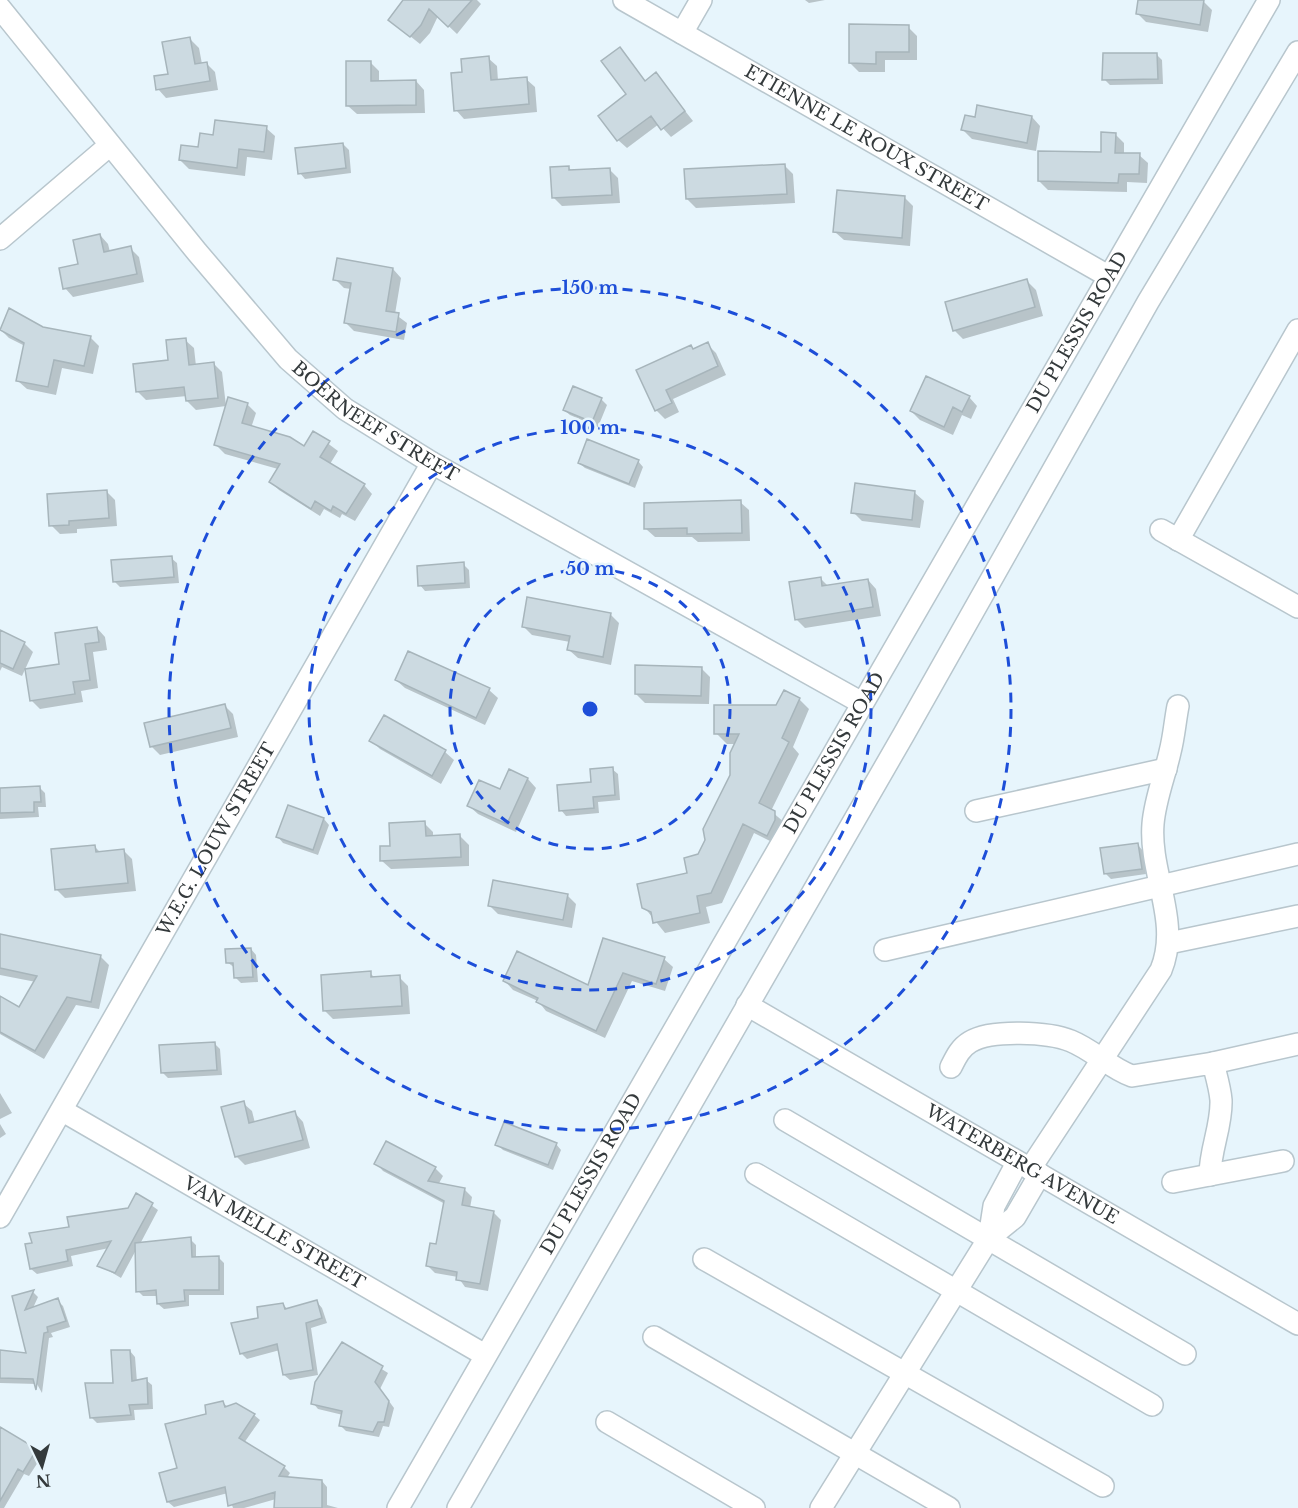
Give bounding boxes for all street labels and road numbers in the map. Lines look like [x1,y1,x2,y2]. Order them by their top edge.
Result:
street label: ETIENNE LE ROUX STREET [741,60,992,217]
street label: DU PLESSIS ROAD [1022,247,1132,417]
street label: BOERNEEF STREET [288,357,463,487]
street label: DU PLESSIS ROAD [779,668,889,837]
street label: W.E.G. LOUW STREET [152,739,281,941]
street label: DU PLESSIS ROAD [536,1089,646,1258]
street label: WATERBERG AVENUE [921,1099,1123,1229]
street label: VAN MELLE STREET [179,1172,369,1294]

